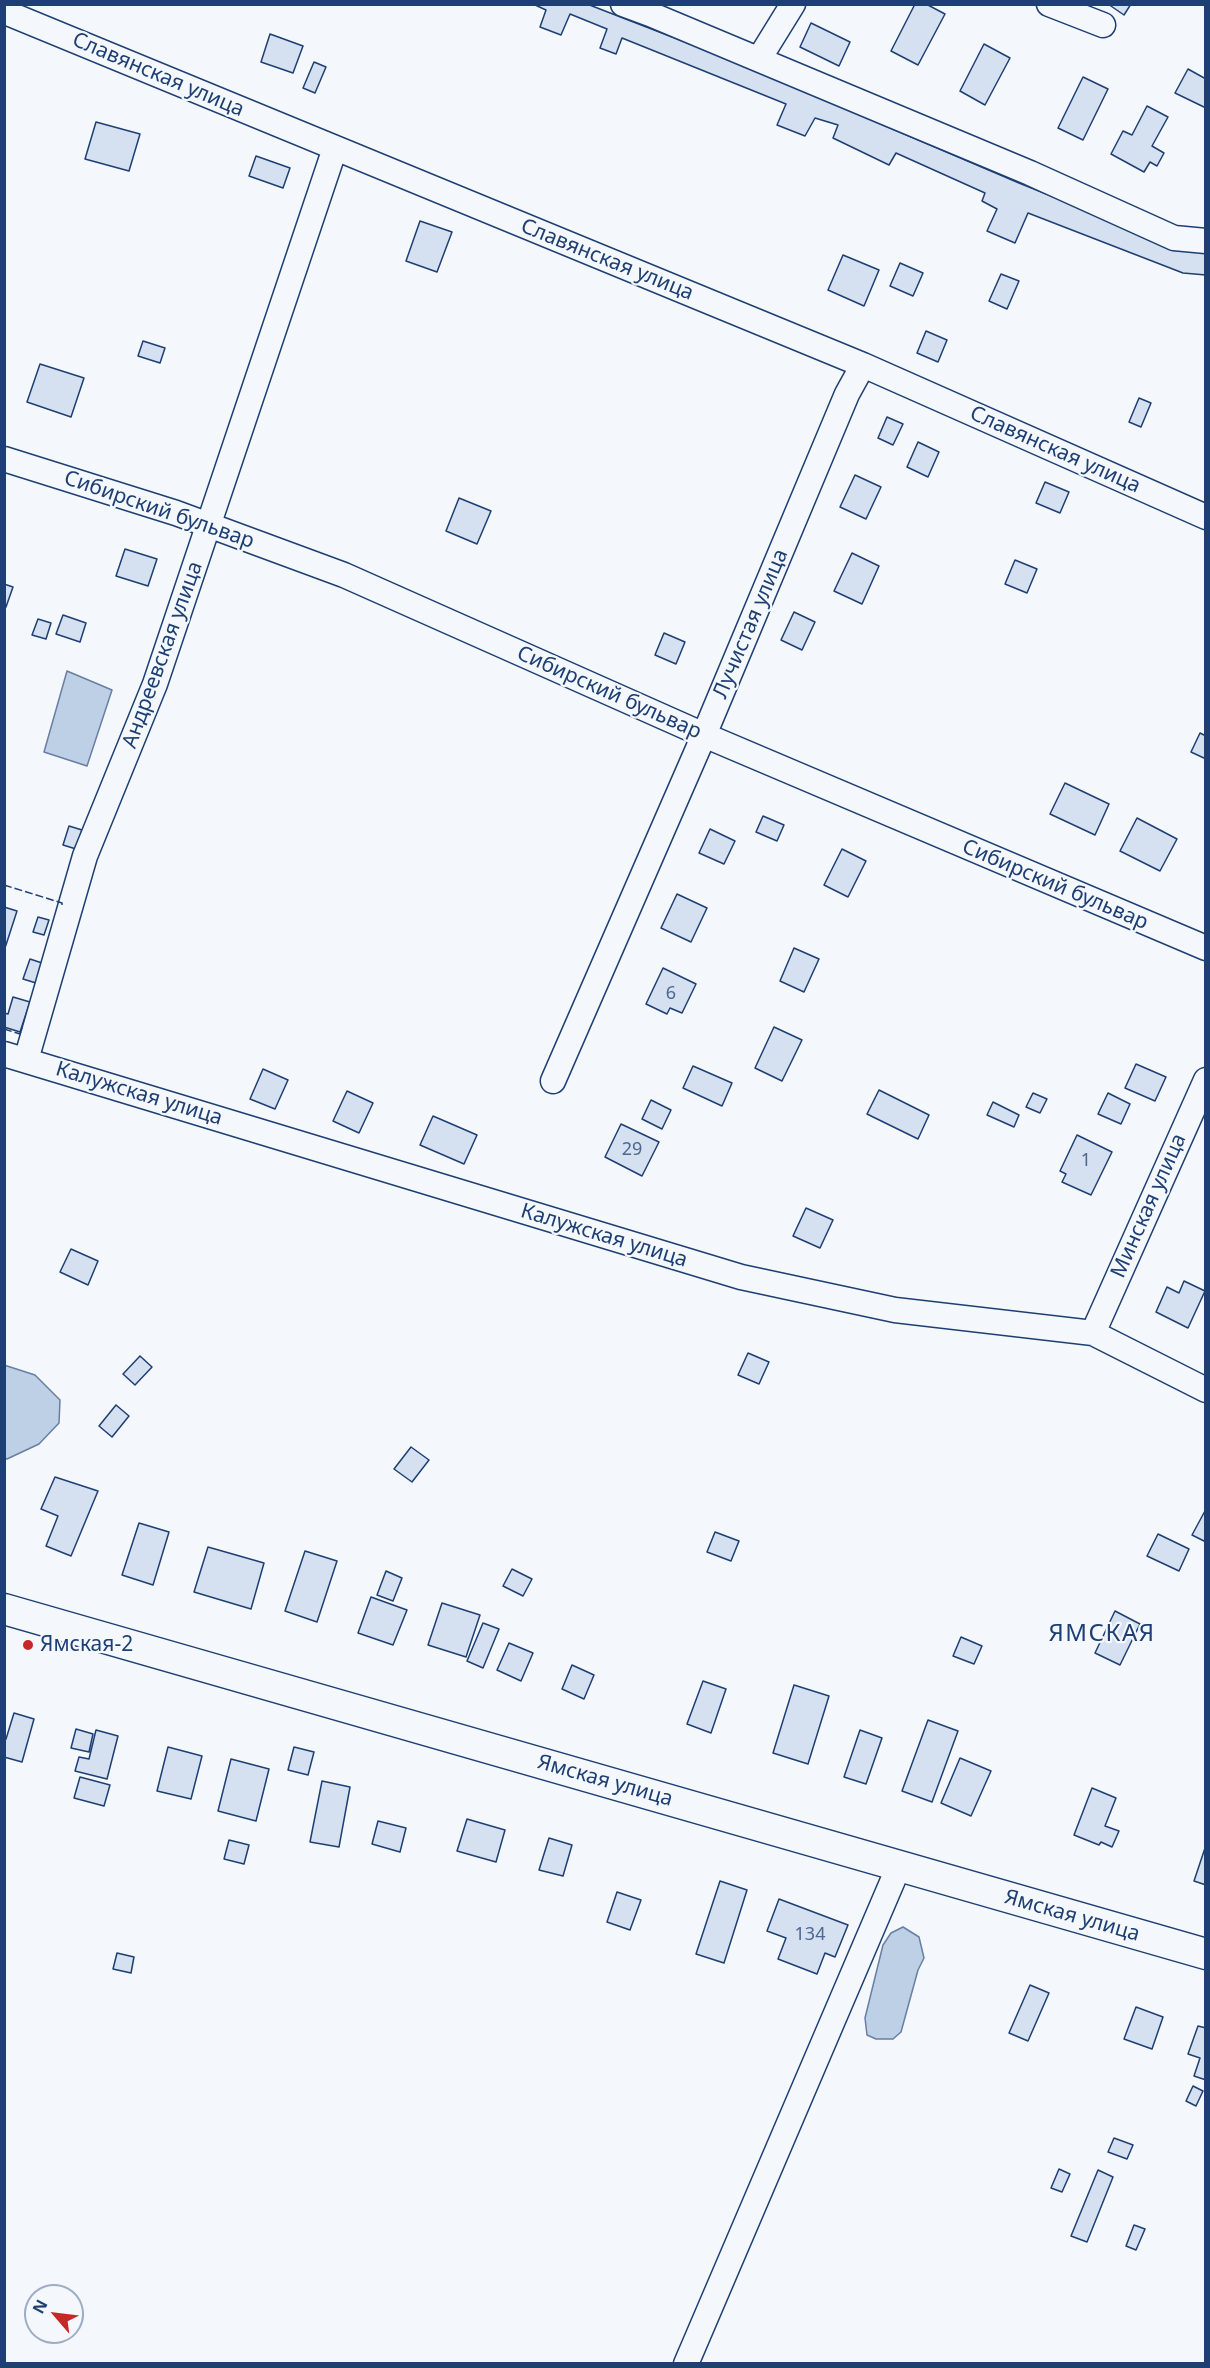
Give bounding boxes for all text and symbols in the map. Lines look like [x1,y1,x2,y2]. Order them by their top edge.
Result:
street label: Славянская улица [68,27,248,123]
street label: Славянская улица [517,214,697,306]
street label: Славянская улица [966,401,1144,499]
street label: Сибирский бульвар [61,466,257,554]
street label: Лучистая улица [708,546,794,702]
street label: Андреевская улица [118,558,208,752]
street label: Сибирский бульвар [513,641,705,745]
street label: Сибирский бульвар [958,834,1152,936]
house number: 6 [666,983,676,1005]
street label: Калужская улица [53,1057,225,1131]
street label: Минская улица [1106,1130,1192,1282]
house number: 29 [622,1139,642,1161]
house number: 1 [1081,1150,1091,1172]
street label: Калужская улица [518,1199,690,1273]
district label: ЯМСКАЯ [1048,1620,1156,1648]
place label: Ямская-2 [40,1632,133,1658]
marker: Ямская-2 [21,1638,35,1652]
street label: Ямская улица [535,1750,675,1812]
street label: Ямская улица [1002,1885,1142,1947]
house number: 134 [795,1924,825,1946]
north arrow [24,2284,84,2344]
text: N [27,2296,53,2317]

